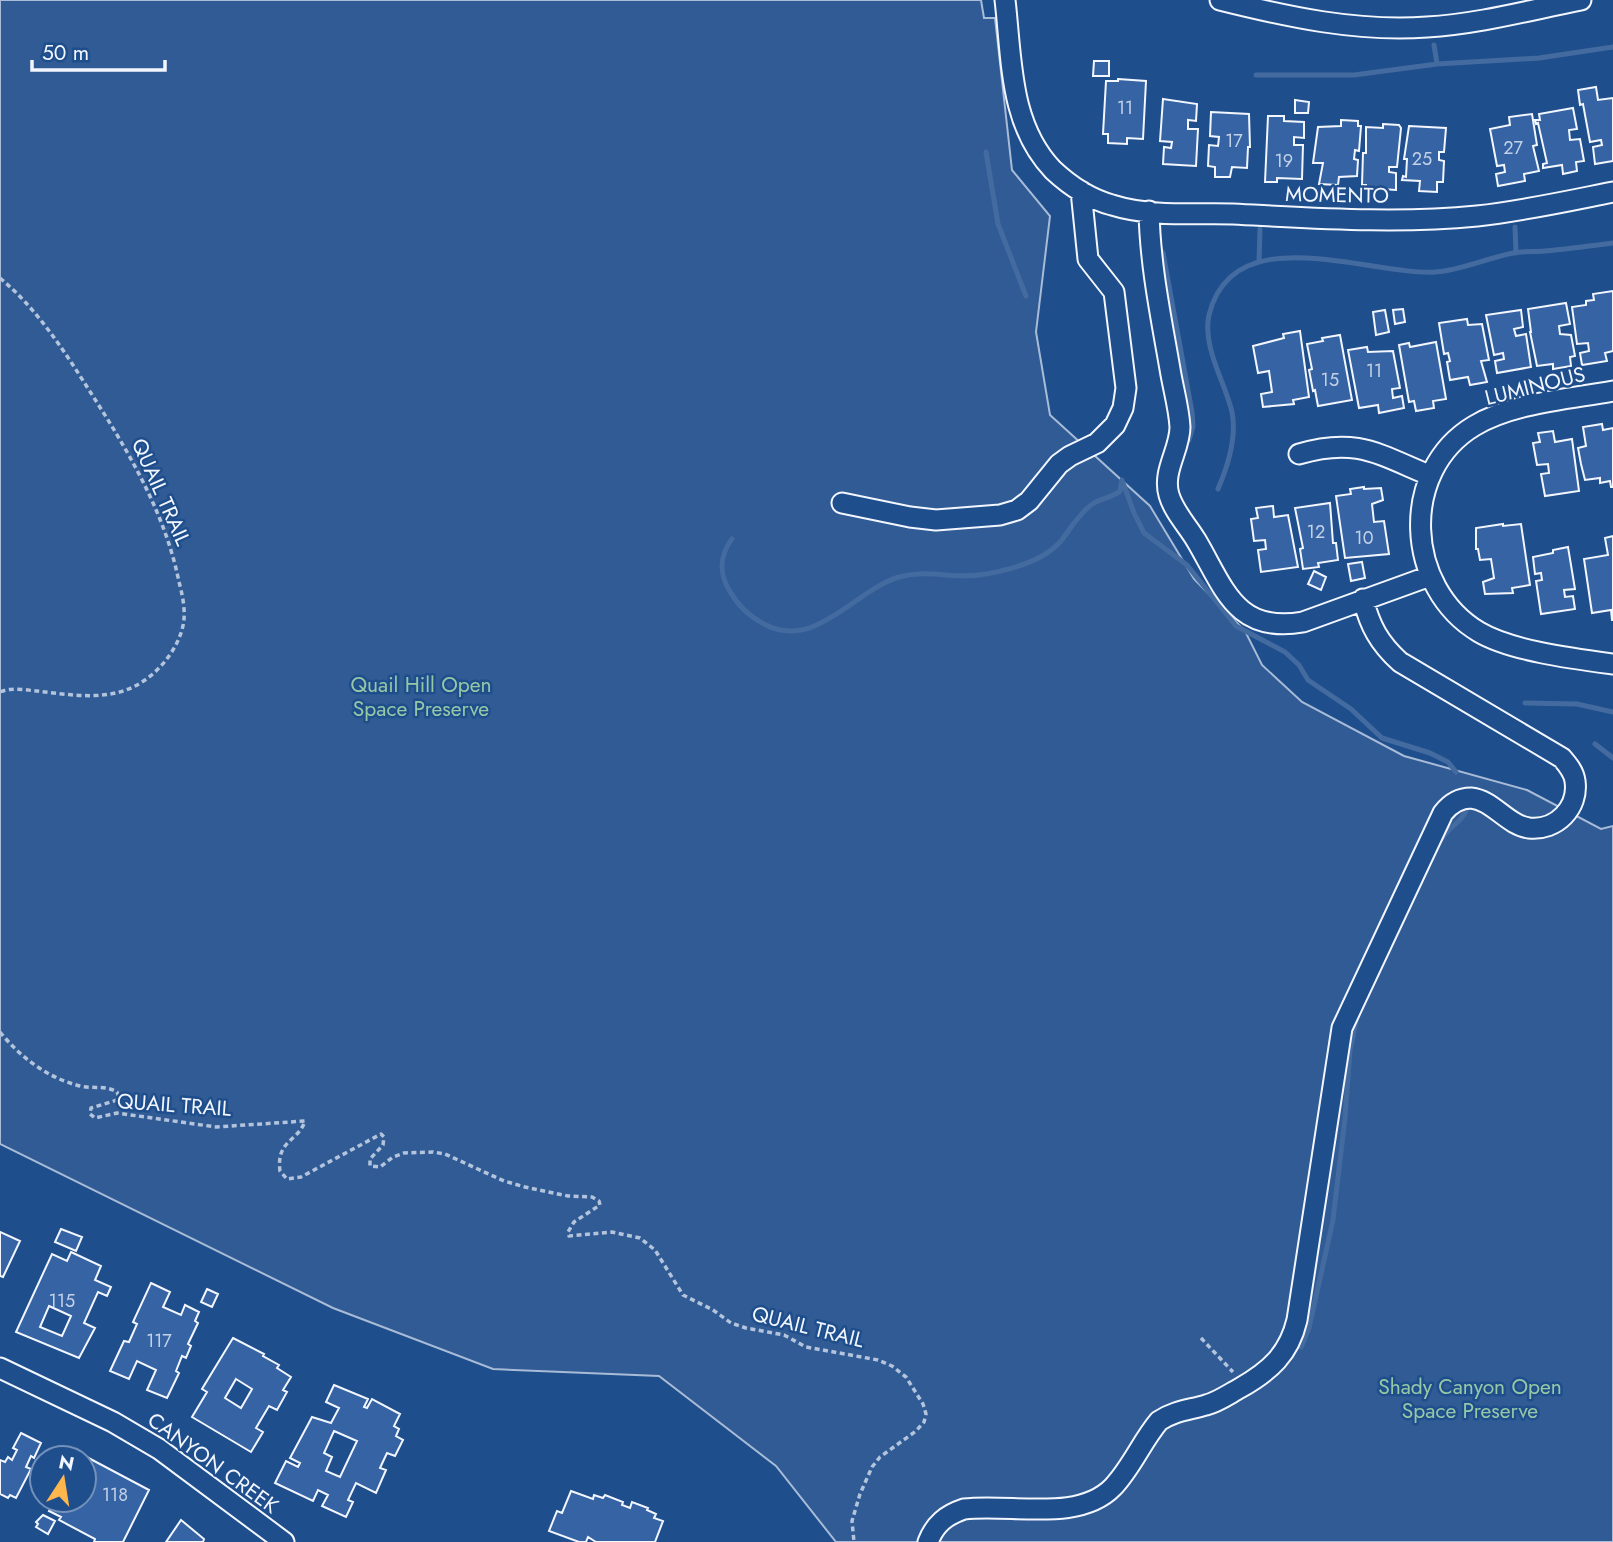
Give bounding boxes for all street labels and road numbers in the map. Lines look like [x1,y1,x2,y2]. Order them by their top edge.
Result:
street label: MOMENTO [1285,179,1389,211]
street label: LUMINOUS [1482,359,1588,413]
street label: QUAIL TRAIL [124,434,198,551]
street label: QUAIL TRAIL [116,1086,233,1124]
street label: QUAIL TRAIL [749,1299,868,1356]
street label: CANYON CREEK [141,1405,285,1521]

